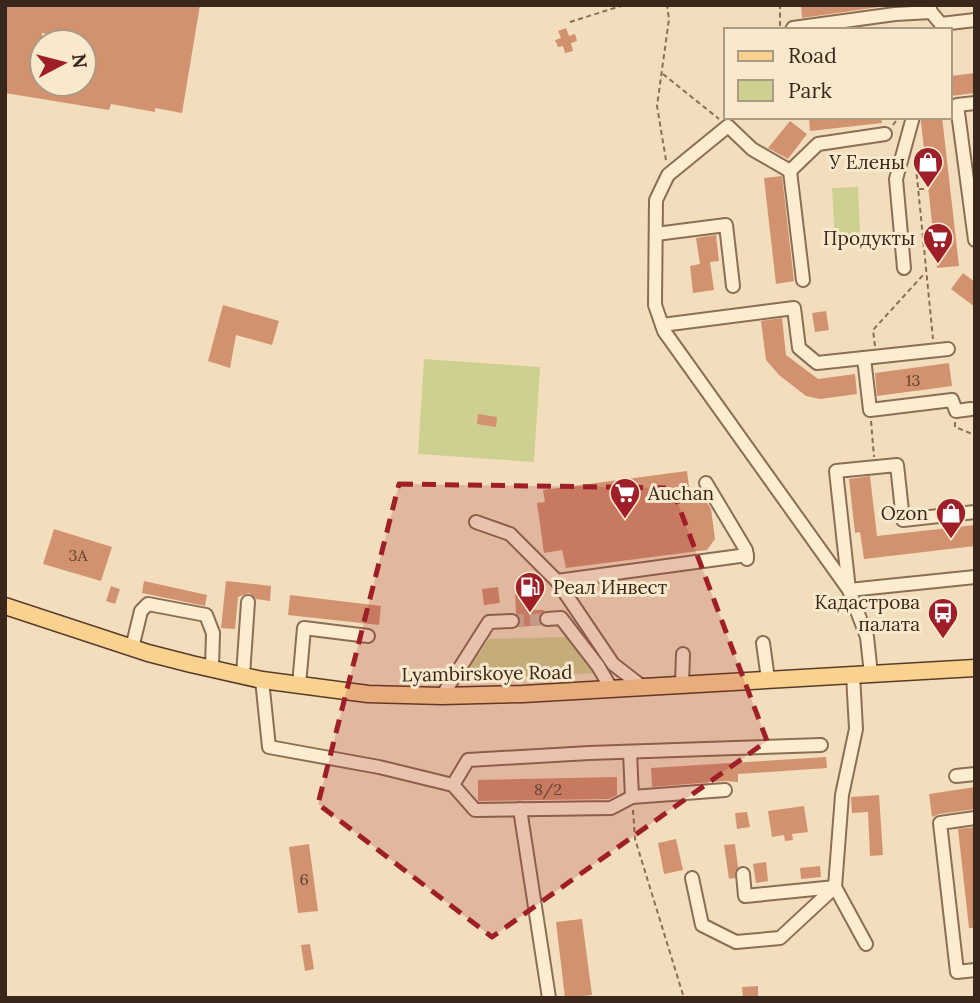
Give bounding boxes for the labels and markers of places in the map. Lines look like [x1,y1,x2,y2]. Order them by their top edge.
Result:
shop icon: У Елены [911,145,945,189]
place label: У Елены [828,150,905,174]
supermarket icon: Продукты [921,221,955,265]
place label: Продукты [823,226,915,250]
supermarket icon: Auchan [608,476,642,520]
place label: Auchan [647,481,714,505]
shop icon: Ozon [934,496,968,540]
place label: Ozon [881,501,928,525]
fuel station icon: Реал Инвест [513,570,547,614]
place label: Реал Инвест [553,575,667,599]
place label: Кадастрова палата [815,590,920,636]
bus stop icon: Кадастрова палата [926,596,960,640]

